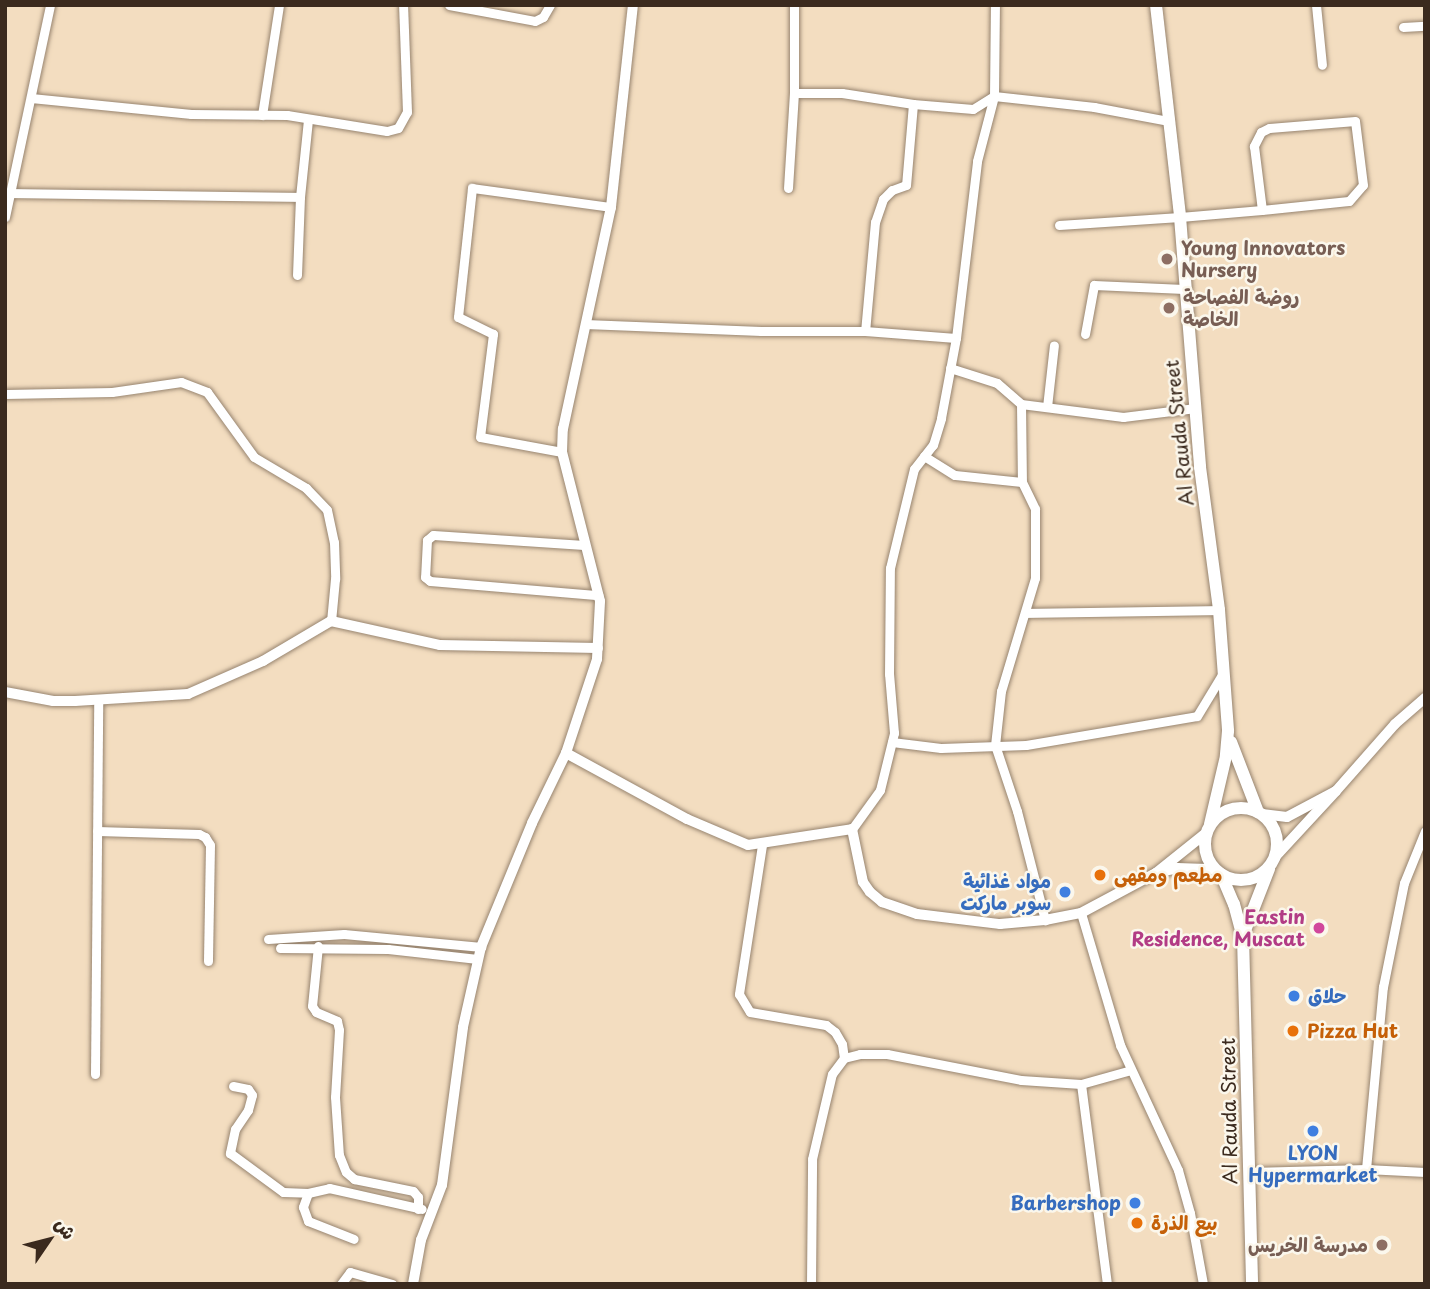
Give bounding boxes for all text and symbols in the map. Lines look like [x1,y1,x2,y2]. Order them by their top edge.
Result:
place label: Young Innovators Nursery [1181,237,1346,281]
marker: Young Innovators Nursery [1159,251,1175,267]
place label: روضة الفصاحة الخاصة [1183,286,1299,330]
marker: روضة الفصاحة الخاصة [1161,300,1177,316]
street label: Al Rauda Street [1160,359,1198,507]
place label: مطعم ومقهى [1114,864,1222,886]
marker: مطعم ومقهى [1092,867,1108,883]
place label: مواد غذائية سوبر ماركت [960,870,1051,914]
marker: مواد غذائية سوبر ماركت [1057,884,1073,900]
place label: Eastin Residence, Muscat [1131,906,1305,950]
marker: Eastin Residence, Muscat [1311,920,1327,936]
place label: حلاق [1308,985,1346,1007]
marker: حلاق [1286,988,1302,1004]
place label: Pizza Hut [1307,1020,1400,1042]
marker: Pizza Hut [1285,1023,1301,1039]
street label: Al Rauda Street [1216,1037,1242,1185]
marker: LYON Hypermarket [1305,1123,1321,1139]
place label: LYON Hypermarket [1248,1142,1378,1186]
place label: Barbershop [1010,1192,1121,1214]
marker: Barbershop [1127,1195,1143,1211]
north arrow [14,1205,84,1275]
text: ش [49,1211,84,1245]
place label: بيع الذرة [1151,1212,1218,1234]
marker: بيع الذرة [1129,1215,1145,1231]
place label: مدرسة الخريس [1248,1234,1368,1256]
marker: مدرسة الخريس [1374,1237,1390,1253]

